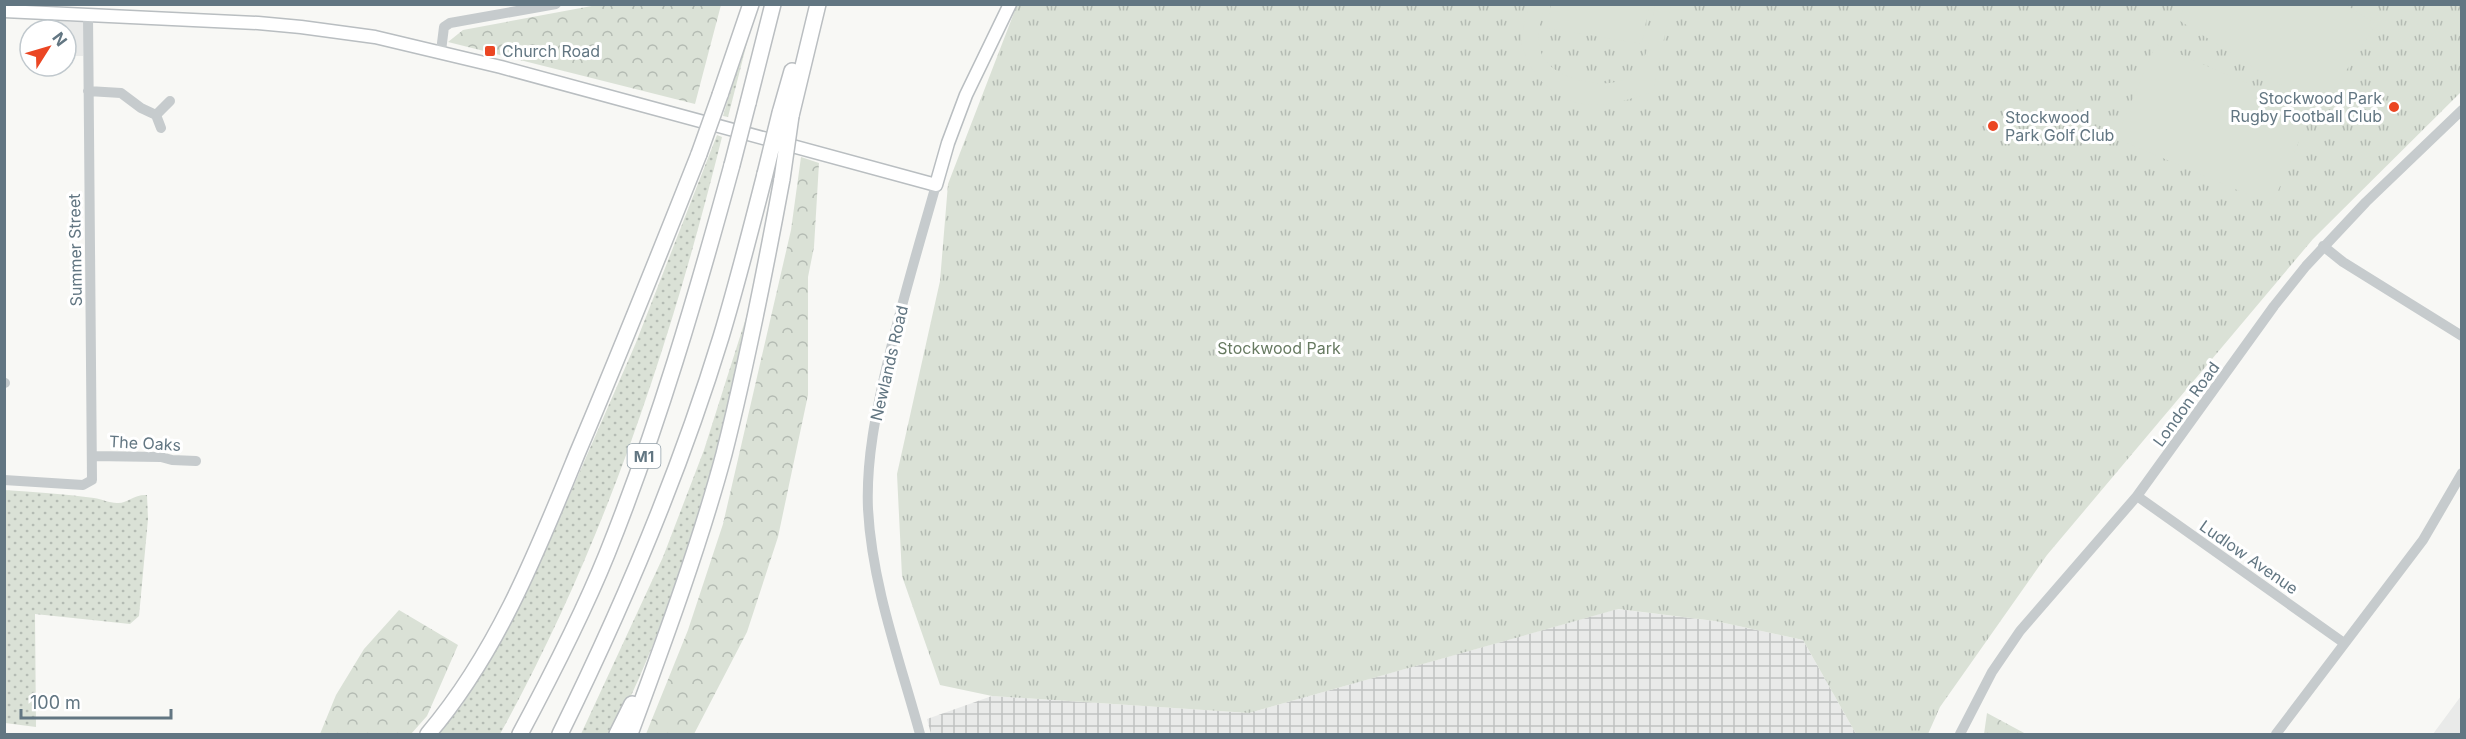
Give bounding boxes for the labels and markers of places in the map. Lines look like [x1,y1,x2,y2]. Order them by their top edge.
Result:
place label: Church Road [502,41,600,61]
marker: Church Road [483,44,497,58]
place label: Stockwood Park Rugby Football Club [2230,88,2382,126]
marker: Stockwood Park Rugby Football Club [2387,100,2401,114]
place label: Stockwood Park Golf Club [2005,107,2114,145]
marker: Stockwood Park Golf Club [1986,119,2000,133]

